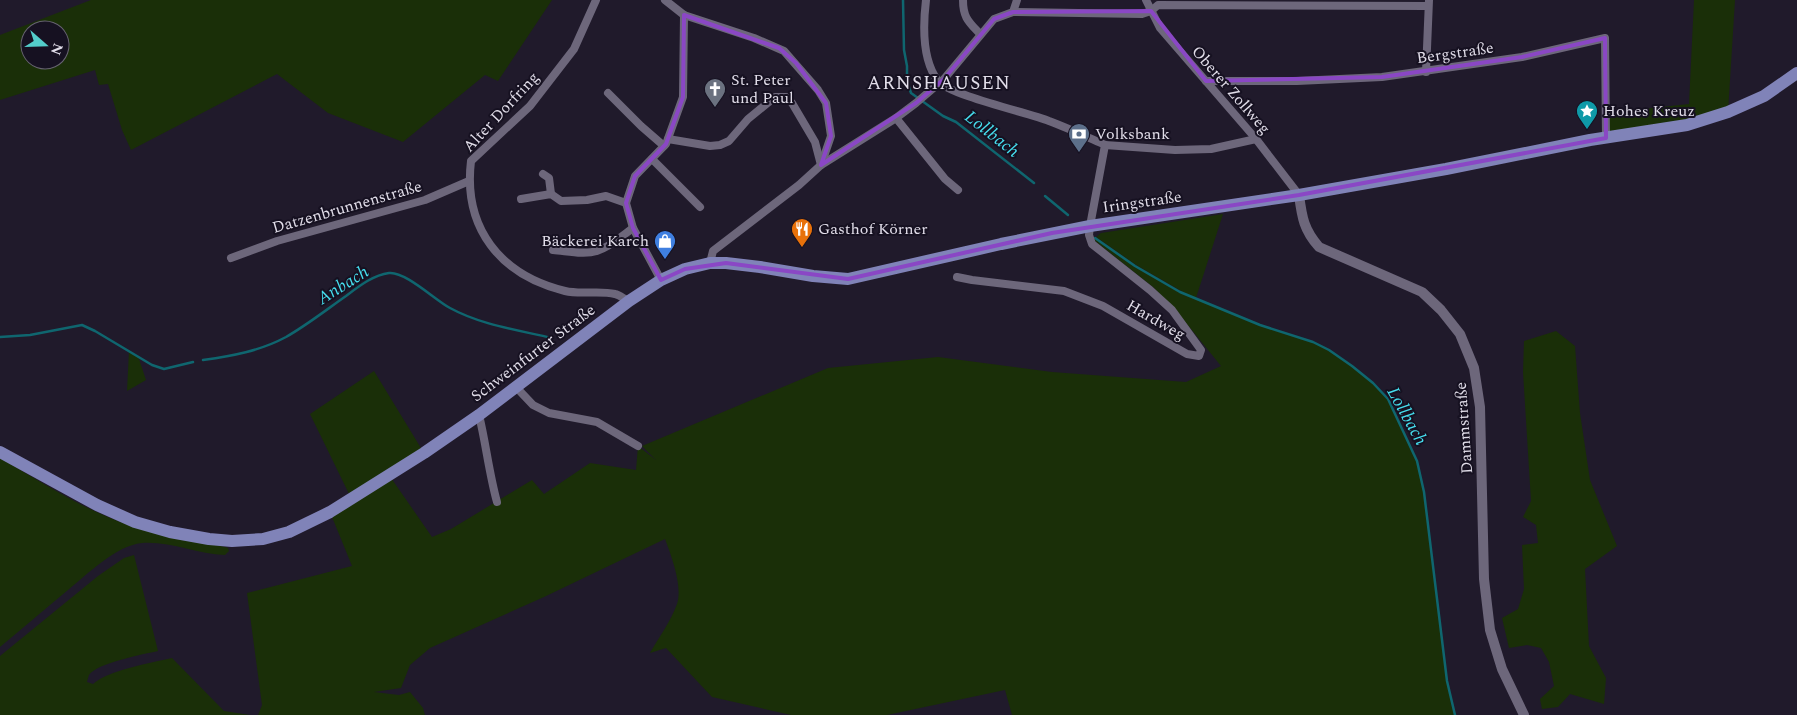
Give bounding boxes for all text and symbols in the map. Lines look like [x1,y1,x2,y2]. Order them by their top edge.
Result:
north arrow [20,20,70,70]
street label: Bergstraße [1415,36,1495,70]
text: N [45,40,69,58]
street label: Oberer Zollweg [1186,40,1276,140]
street label: Alter Dorfring [457,66,545,158]
place label: St. Peter und Paul [731,68,794,110]
district label: ARNSHAUSEN [867,69,1011,98]
church icon: St. Peter und Paul [703,77,727,108]
place icon: Hohes Kreuz [1575,99,1599,130]
place label: Hohes Kreuz [1603,99,1695,123]
water label: Lollbach [959,104,1025,164]
bank icon: Volksbank [1067,122,1091,153]
place label: Volksbank [1095,122,1170,146]
street label: Datzenbrunnenstraße [269,174,425,240]
street label: Iringstraße [1101,185,1183,219]
restaurant icon: Gasthof Körner [790,217,814,248]
place label: Gasthof Körner [818,217,928,241]
place label: Bäckerei Karch [541,229,649,253]
shop icon: Bäckerei Karch [653,229,677,260]
water label: Anbach [311,259,374,312]
street label: Hardweg [1122,293,1190,347]
street label: Schweinfurter Straße [466,298,600,408]
street label: Dammstraße [1449,381,1479,475]
water label: Lollbach [1380,382,1434,450]

